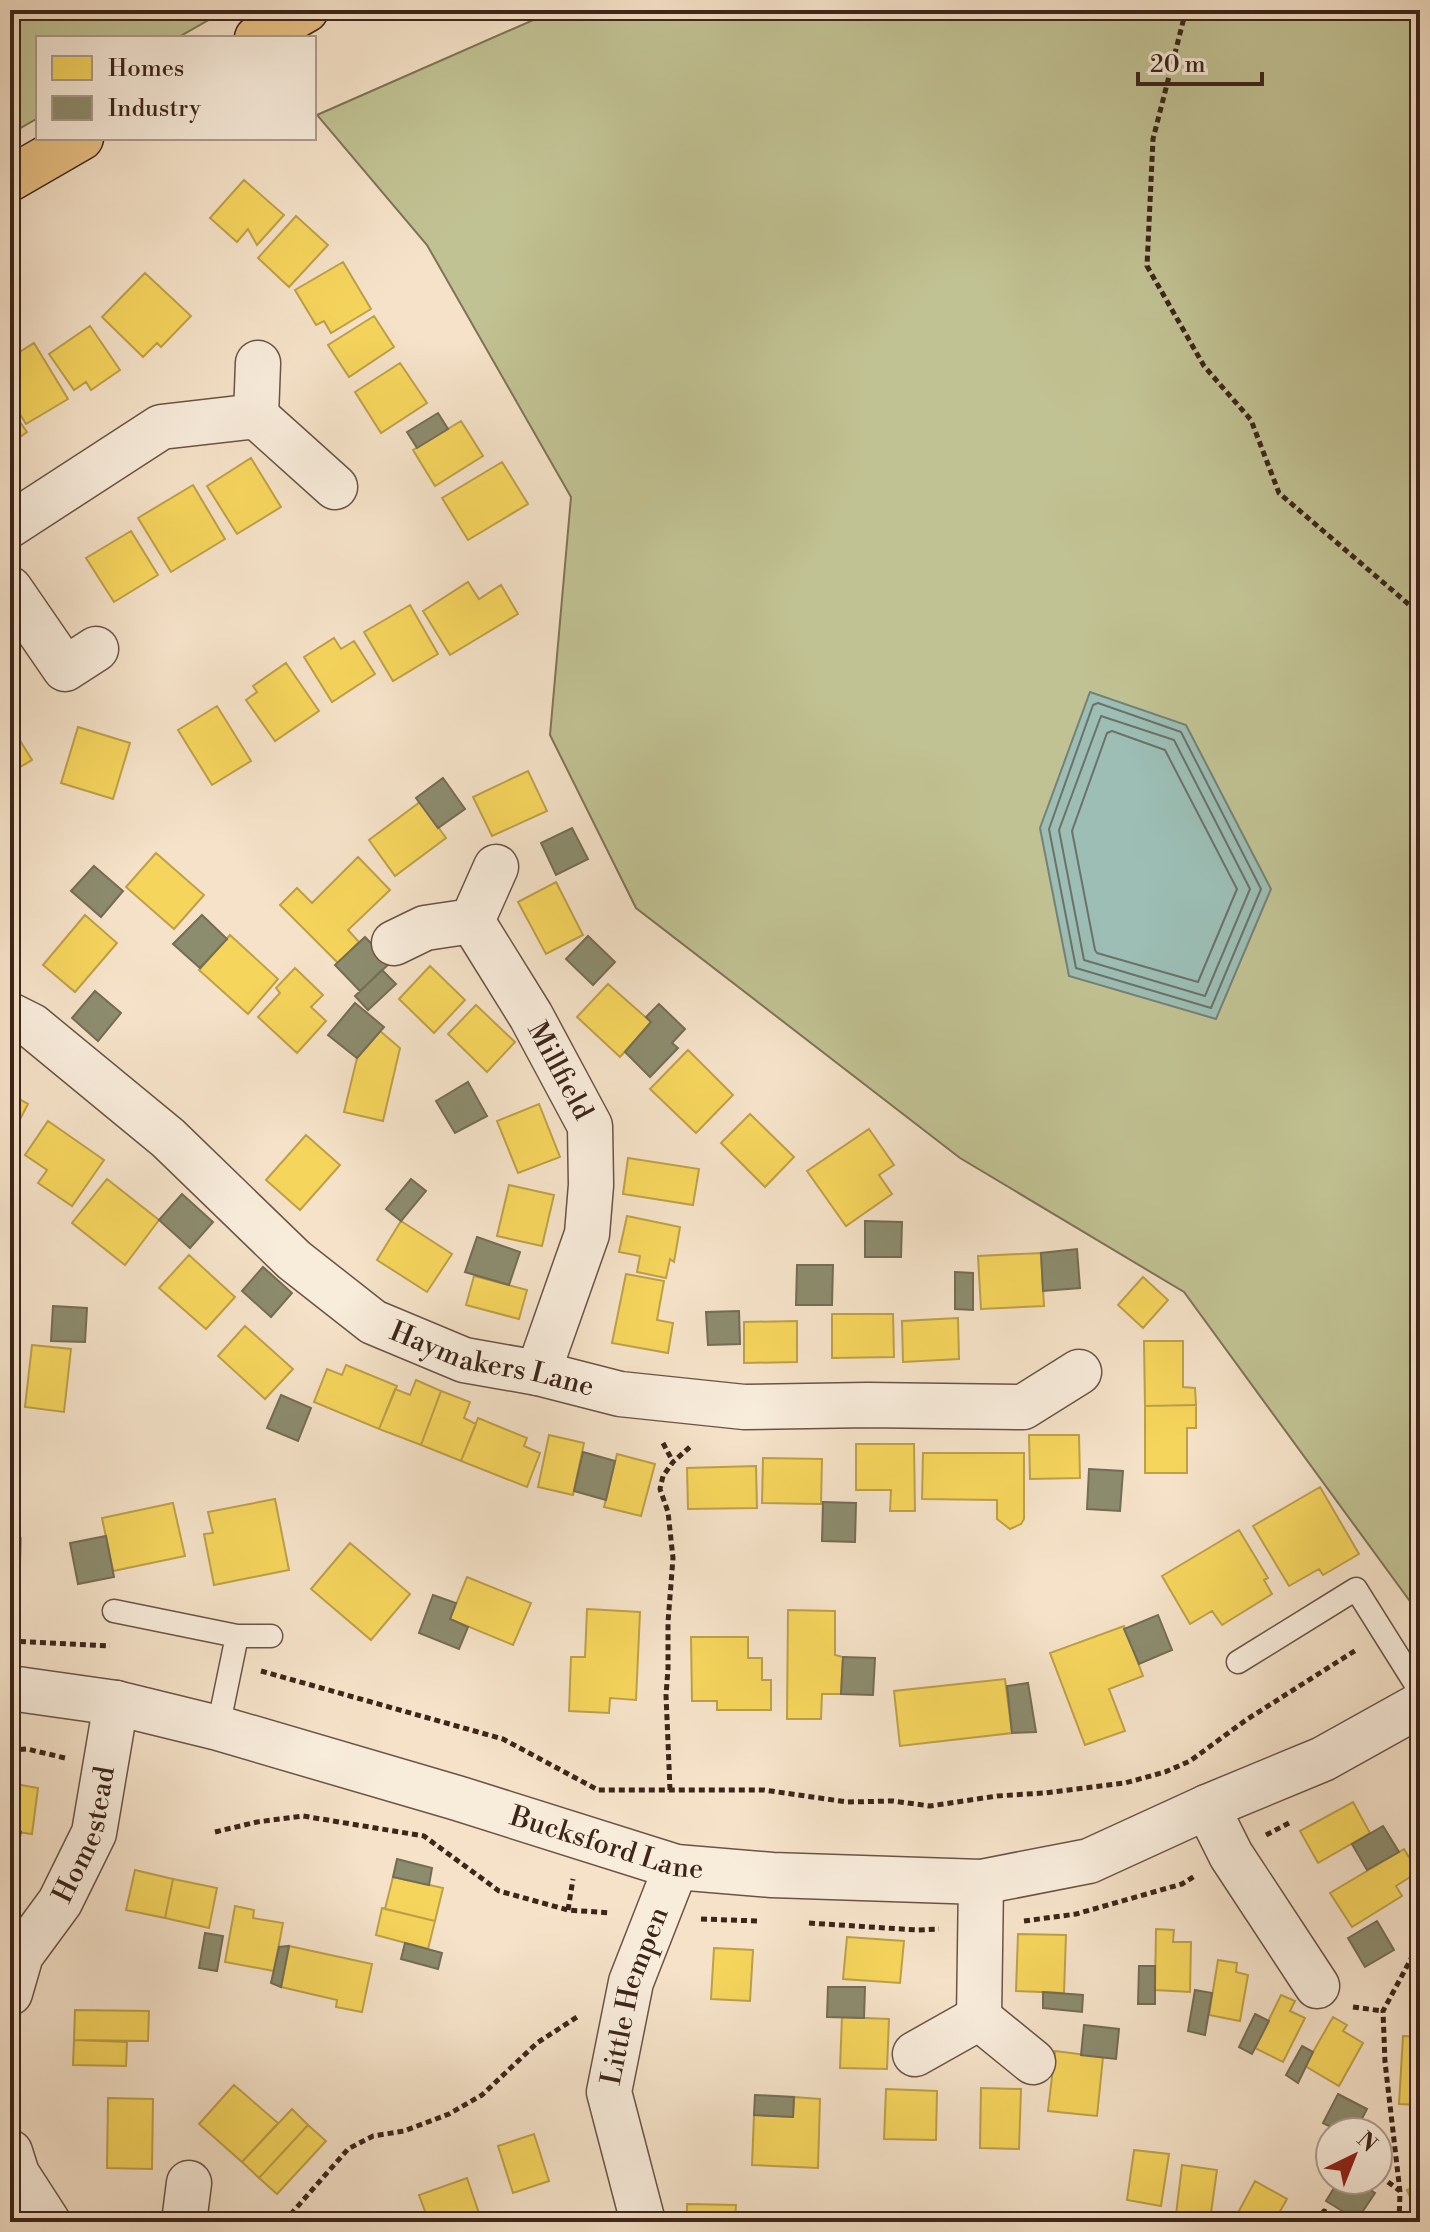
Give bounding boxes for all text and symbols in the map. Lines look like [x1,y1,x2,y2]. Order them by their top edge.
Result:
legend [36,36,316,140]
scale bar [1138,36,1262,86]
text: 20 m [1150,50,1206,80]
text: Homes [108,54,184,84]
text: Industry [108,94,201,124]
street label: Millfield [520,1016,601,1126]
street label: Haymakers Lane [385,1314,598,1404]
street label: Homestead [45,1764,123,1909]
street label: Bucksford Lane [505,1798,705,1887]
street label: Little Hempen [593,1901,676,2088]
north arrow [1314,2116,1394,2196]
text: N [1351,2127,1383,2159]

